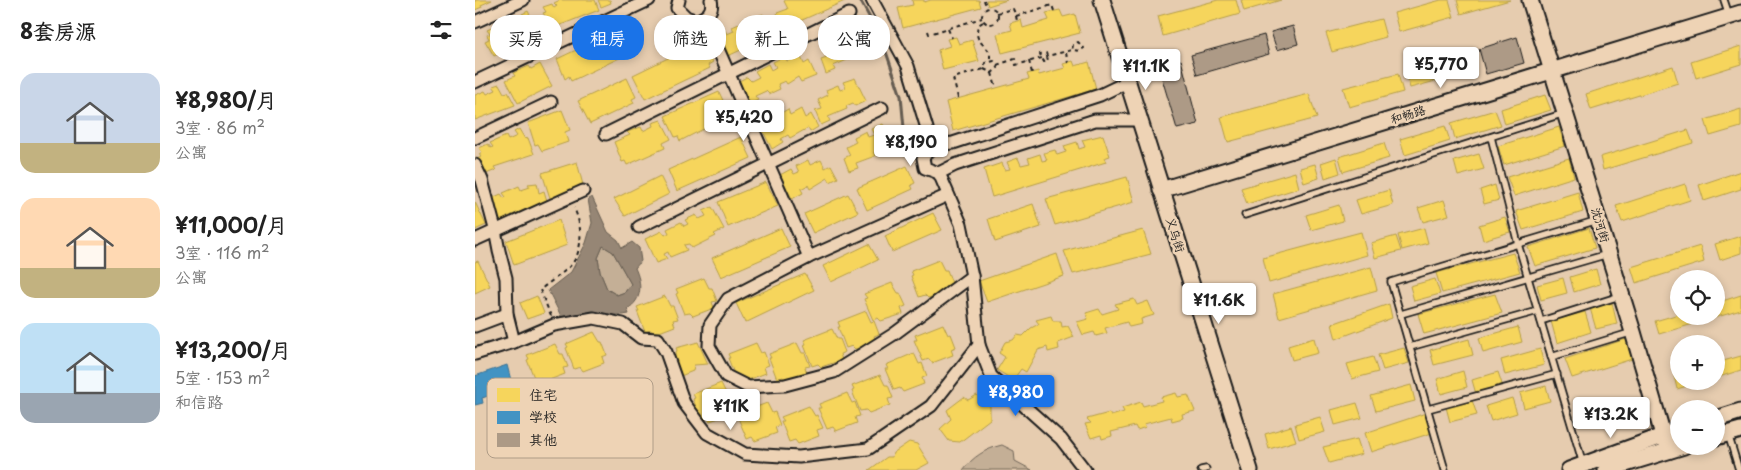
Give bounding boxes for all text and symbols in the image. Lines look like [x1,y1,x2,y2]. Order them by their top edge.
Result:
text: 8套房源 [20,14,96,46]
chip: 买房 [490,15,562,60]
chip: 租房 [572,15,644,60]
chip: 筛选 [654,15,726,60]
chip: 新上 [736,15,808,60]
chip: 公寓 [818,15,890,60]
icon: filters [427,16,455,44]
pin: ¥5,770 [1400,46,1482,89]
pin: ¥11.1K [1105,48,1187,91]
text: ¥5,770 [1414,51,1468,75]
text: ¥11.1K [1122,53,1170,77]
text: ¥8,980/月 [175,83,277,115]
icon: home [60,93,120,153]
pin: ¥5,420 [703,100,785,142]
street label: 和畅路 [1388,100,1428,128]
text: ¥5,420 [715,104,773,128]
text: 3室 · 86 m² [175,115,265,139]
pin: ¥8,190 [870,124,952,167]
text: ¥8,190 [885,129,937,153]
text: 公寓 [175,139,207,163]
street label: 沈河街 [1587,205,1615,245]
text: ¥11,000/月 [175,208,287,240]
street label: 义乌街 [1162,215,1190,255]
icon: home [60,218,120,278]
text: 3室 · 116 m² [175,240,270,264]
text: 公寓 [175,264,207,288]
map controls [1670,270,1725,455]
button: locate [1670,270,1725,325]
pin: ¥11.6K [1178,282,1260,325]
text: ¥11.6K [1193,287,1245,311]
text: ¥13,200/月 [175,333,291,365]
button: + [1670,335,1725,390]
icon: home [60,343,120,403]
text: 5室 · 153 m² [175,365,270,389]
pin: ¥8,980 [975,374,1057,417]
legend [487,378,653,458]
text: ¥8,980 [988,379,1044,403]
text: 住宅 [529,384,557,405]
pin: ¥11K [701,388,761,431]
text: 和信路 [175,389,223,413]
text: ¥11K [713,393,749,417]
pin: ¥13.2K [1570,396,1652,439]
button: − [1670,400,1725,455]
text: ¥13.2K [1584,401,1638,425]
text: 学校 [529,406,557,427]
text: 其他 [529,429,557,450]

